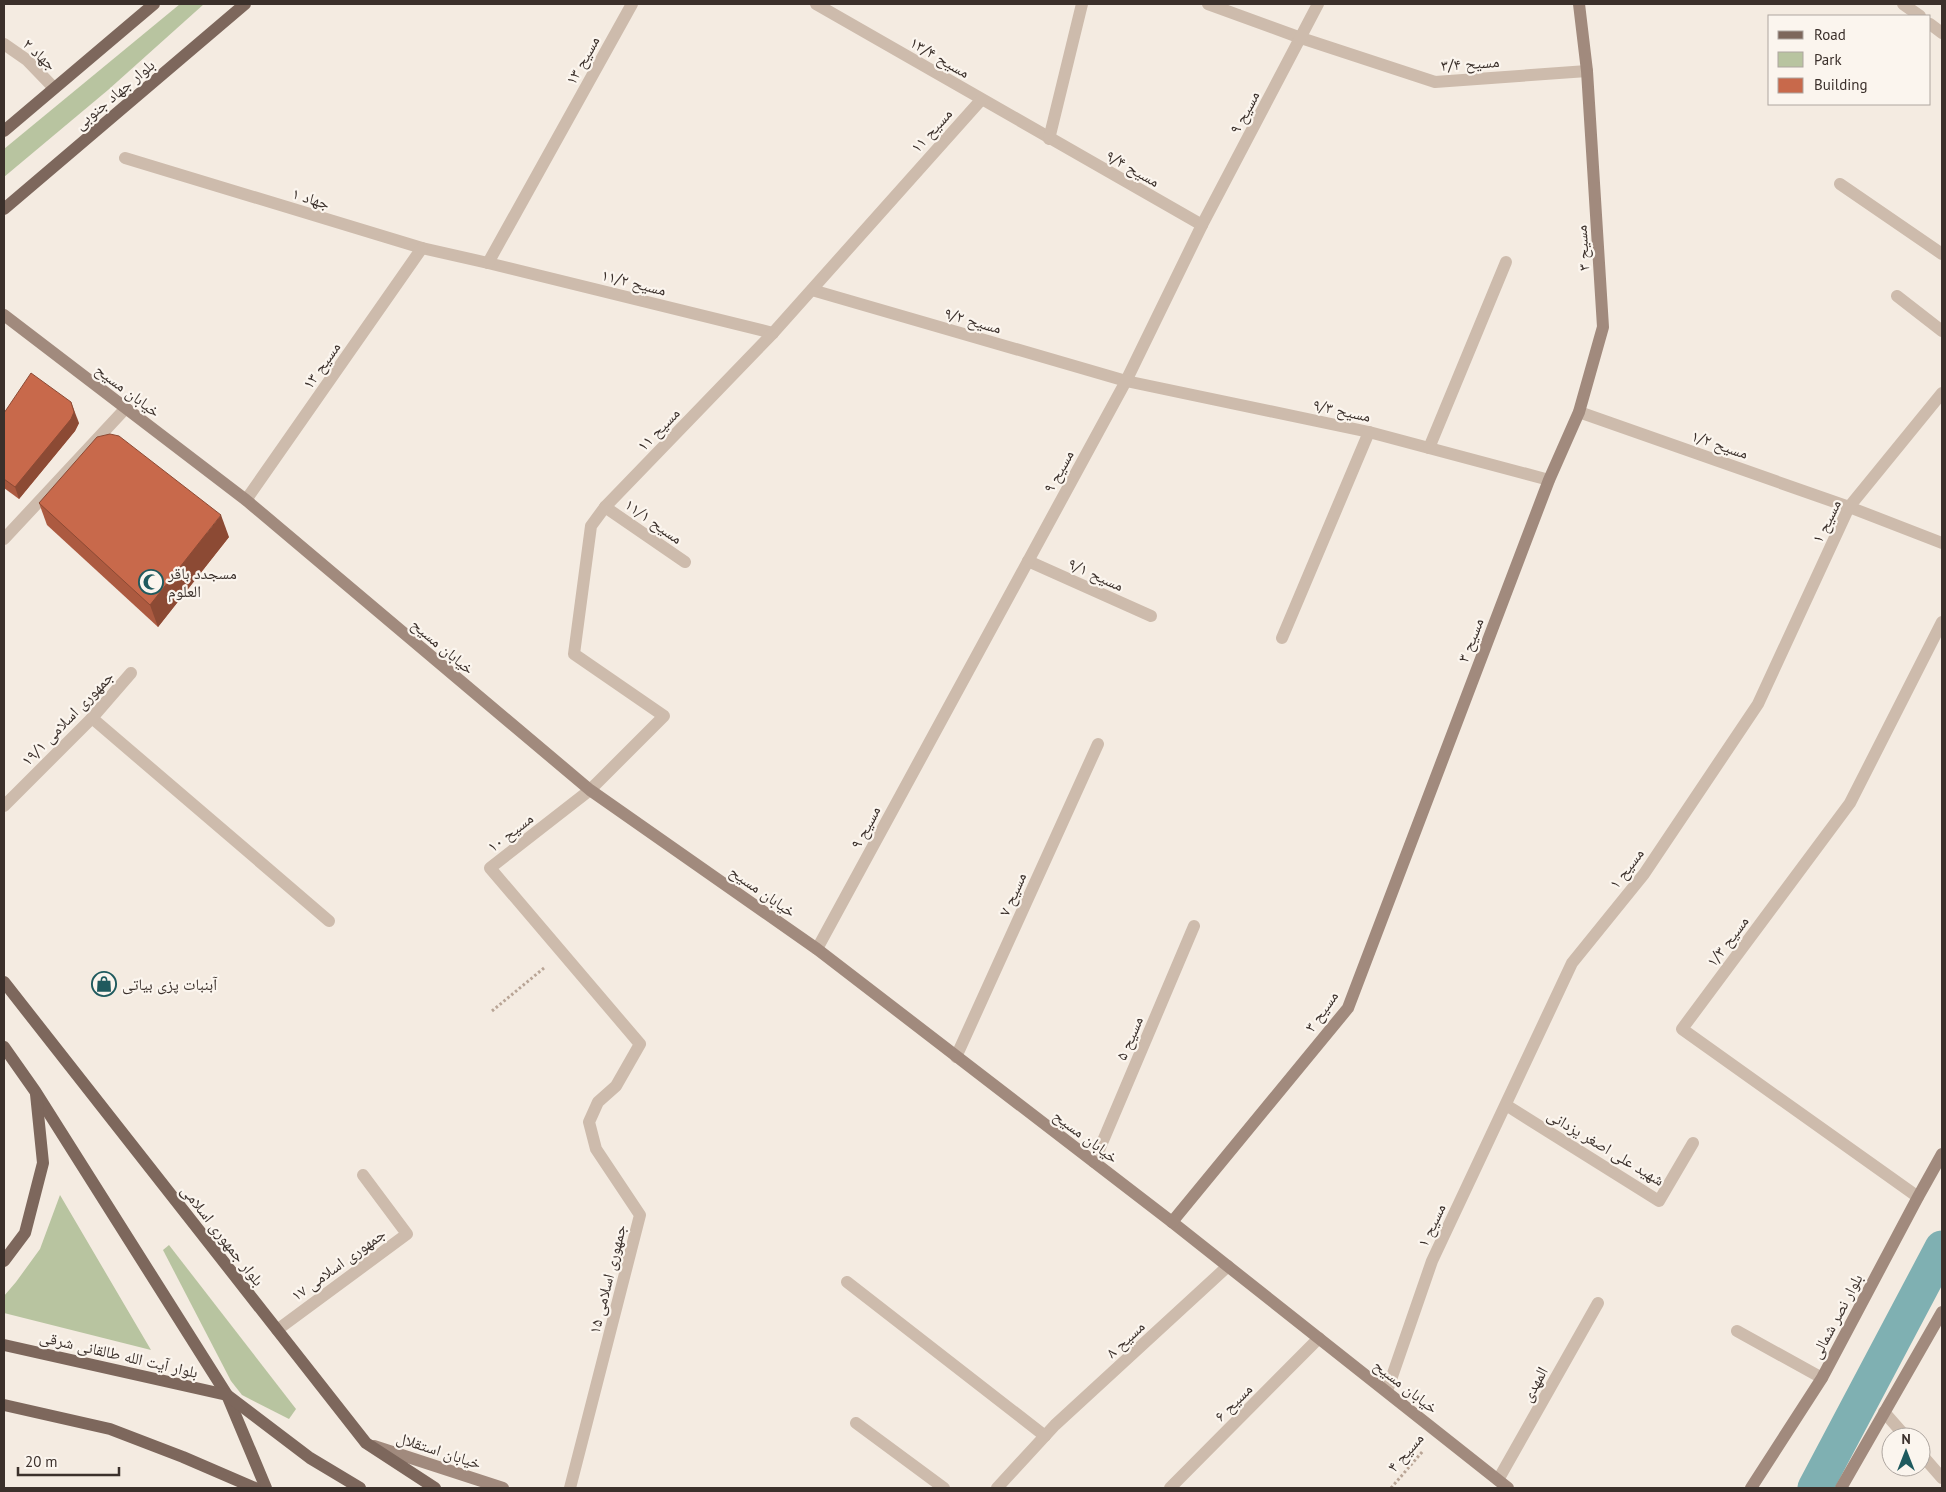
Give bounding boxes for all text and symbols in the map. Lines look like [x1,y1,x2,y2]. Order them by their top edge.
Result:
legend [1768,15,1931,105]
text: Road [1814,25,1846,44]
street label: مسیح ۱۳ [560,32,604,88]
street label: مسیح ۱۳/۴ [906,32,973,83]
street label: جهاد ۲ [19,34,61,74]
text: Park [1814,50,1842,69]
street label: مسیح ۳/۴ [1440,51,1500,76]
street label: بلوار جهاد جنوبی [70,55,159,134]
text: Building [1814,75,1868,94]
street label: مسیح ۹ [1224,87,1264,137]
street label: مسیح ۱۱ [906,104,957,157]
street label: مسیح ۹/۴ [1102,145,1163,192]
street label: جهاد ۱ [290,183,332,213]
street label: مسیح ۳ [1570,224,1595,272]
street label: مسیح ۱۱/۲ [599,264,668,301]
street label: مسیح ۹/۲ [942,302,1004,339]
street label: مسیح ۱۳ [298,338,345,393]
street label: خیابان مسیح [91,359,165,422]
street label: مسیح ۹/۳ [1311,394,1373,427]
street label: مسیح ۱۱ [632,403,684,456]
street label: مسیح ۱/۲ [1689,425,1751,464]
street label: مسیح ۹ [1038,446,1079,496]
street label: مسیح ۱۱/۱ [621,494,687,549]
street label: مسیح ۱ [1807,496,1846,546]
street label: مسیح ۹/۱ [1065,553,1127,596]
place label: مسجدد باقر العلوم [167,563,237,602]
mosque icon: مسجدد باقر العلوم [138,569,164,595]
street label: خیابان مسیح [407,614,479,679]
street label: مسیح ۳ [1452,615,1488,665]
street label: جمهوری اسلامی ۱۹/۱ [17,666,118,770]
street label: مسیح ۹ [845,802,885,852]
street label: مسیح ۱۰ [483,808,538,857]
street label: مسیح ۱ [1604,844,1649,893]
street label: خیابان مسیح [725,861,800,922]
street label: مسیح ۷ [994,869,1031,919]
street label: مسیح ۱/۳ [1701,912,1753,971]
shop icon: آبنبات پزی بیاتی [91,971,117,997]
place label: آبنبات پزی بیاتی [122,974,218,995]
street label: مسیح ۳ [1300,987,1343,1036]
street label: مسیح ۵ [1111,1013,1148,1063]
street label: شهید علی اصغر یزدانی [1543,1104,1668,1191]
street label: خیابان مسیح [1049,1105,1123,1168]
street label: بلوار جمهوری اسلامی [176,1180,269,1290]
street label: مسیح ۱ [1412,1200,1451,1250]
street label: جمهوری اسلامی ۱۵ [584,1222,631,1336]
street label: جمهوری اسلامی ۱۷ [287,1223,390,1306]
street label: بلوار نصر شمالی [1805,1270,1868,1362]
street label: مسیح ۸ [1101,1316,1149,1363]
street label: بلوار آیت الله طالقانی شرقی [38,1326,200,1383]
street label: خیابان مسیح [1369,1355,1442,1418]
street label: المهدی [1516,1363,1553,1406]
street label: مسیح ۶ [1210,1379,1257,1426]
street label: خیابان استقلال [394,1427,484,1474]
north arrow [1881,1427,1931,1477]
street label: مسیح ۴ [1382,1428,1428,1476]
text: N [1901,1430,1911,1448]
scale bar [18,1444,119,1476]
text: 20 m [25,1452,58,1471]

